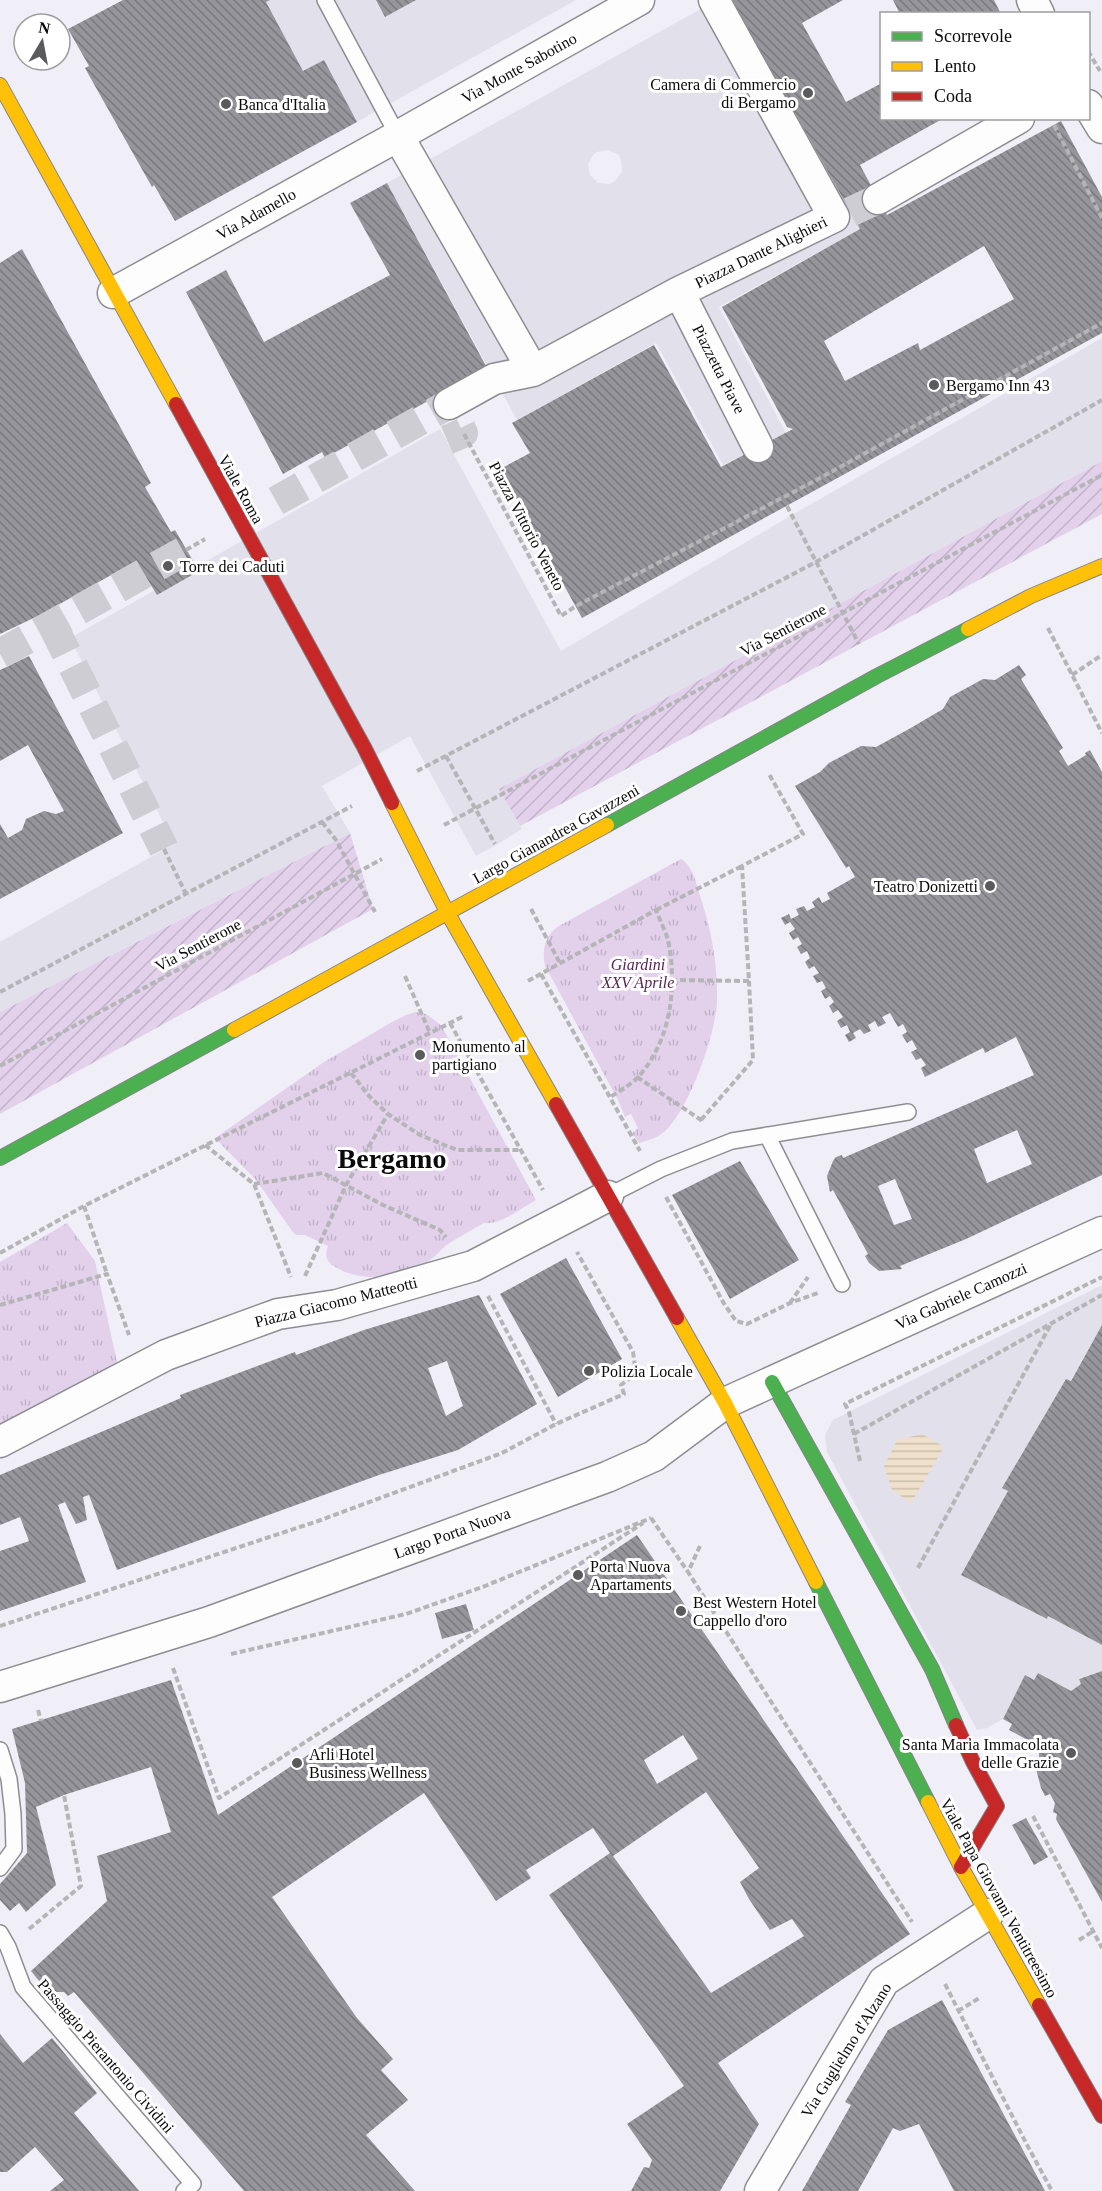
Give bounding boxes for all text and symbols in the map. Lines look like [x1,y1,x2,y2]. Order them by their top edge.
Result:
north arrow [12,12,72,72]
legend [880,12,1090,120]
text: N [37,18,52,37]
text: Scorrevole [934,26,1012,46]
street label: Via Monte Sabotino [459,29,579,107]
text: Lento [934,56,976,76]
place label: Camera di Commercio di Bergamo [650,76,796,112]
marker: Camera di Commercio di Bergamo [801,86,815,100]
text: Coda [934,86,972,106]
place label: Banca d'Italia [238,96,326,113]
marker: Banca d'Italia [219,97,233,111]
street label: Via Adamello [213,185,299,243]
street label: Piazza Dante Alighieri [692,212,831,292]
street label: Piazzetta Piave [689,322,749,416]
place label: Bergamo Inn 43 [946,377,1050,395]
marker: Bergamo Inn 43 [927,378,941,392]
street label: Viale Roma [215,452,267,526]
street label: Piazza Vittorio Veneto [486,459,568,593]
place label: Torre dei Caduti [180,558,285,575]
marker: Torre dei Caduti [161,559,175,573]
street label: Via Sentierone [737,600,829,660]
street label: Largo Gianandrea Gavazzeni [470,781,643,888]
place label: Teatro Donizetti [874,878,979,895]
marker: Teatro Donizetti [983,879,997,893]
street label: Via Sentierone [152,915,244,975]
park label: Giardini XXV Aprile [601,956,674,992]
place label: Monumento al partigiano [432,1038,526,1074]
marker: Monumento al partigiano [413,1048,427,1062]
district label: Bergamo [338,1143,446,1174]
street label: Via Gabriele Camozzi [893,1259,1030,1333]
street label: Piazza Giacomo Matteotti [253,1273,420,1330]
place label: Polizia Locale [601,1363,693,1380]
marker: Polizia Locale [582,1364,596,1378]
street label: Largo Porta Nuova [392,1504,513,1563]
place label: Porta Nuova Apartaments [590,1558,672,1594]
marker: Porta Nuova Apartaments [571,1568,585,1582]
place label: Best Western Hotel Cappello d'oro [693,1594,817,1630]
marker: Best Western Hotel Cappello d'oro [674,1604,688,1618]
place label: Santa Maria Immacolata delle Grazie [902,1736,1059,1771]
place label: Arli Hotel Business Wellness [309,1746,427,1781]
marker: Santa Maria Immacolata delle Grazie [1064,1746,1078,1760]
marker: Arli Hotel Business Wellness [290,1756,304,1770]
street label: Viale Papa Giovanni Ventitreesimo [936,1796,1061,2001]
street label: Passaggio Pierantonio Cividini [34,1976,178,2137]
street label: Via Guglielmo d'Alzano [798,1979,895,2121]

